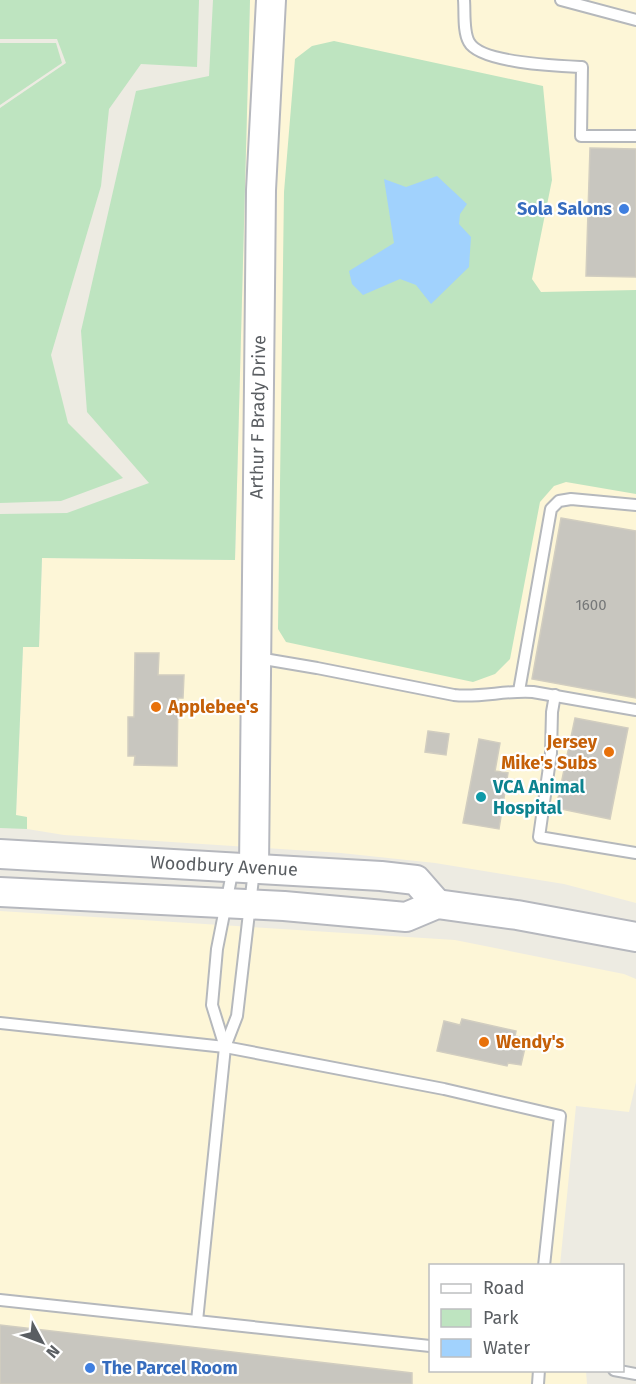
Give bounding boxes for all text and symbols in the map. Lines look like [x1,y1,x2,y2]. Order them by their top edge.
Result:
place label: Sola Salons [517,198,612,220]
marker: Sola Salons [617,202,631,216]
street label: Arthur F Brady Drive [246,335,270,499]
house number: 1600 [575,596,607,614]
place label: Applebee's [167,696,259,718]
marker: Applebee's [149,700,163,714]
place label: Jersey Mike's Subs [501,731,598,774]
marker: Jersey Mike's Subs [602,745,616,759]
place label: VCA Animal Hospital [492,776,585,819]
marker: VCA Animal Hospital [474,790,488,804]
street label: Woodbury Avenue [150,851,298,881]
place label: Wendy's [496,1031,565,1053]
marker: Wendy's [477,1035,491,1049]
legend [429,1264,624,1372]
text: Road [483,1277,525,1299]
text: Park [483,1307,519,1329]
north arrow [12,1312,72,1372]
text: Water [483,1337,530,1359]
text: N [42,1341,64,1362]
place label: The Parcel Room [102,1357,238,1379]
marker: The Parcel Room [83,1361,97,1375]

